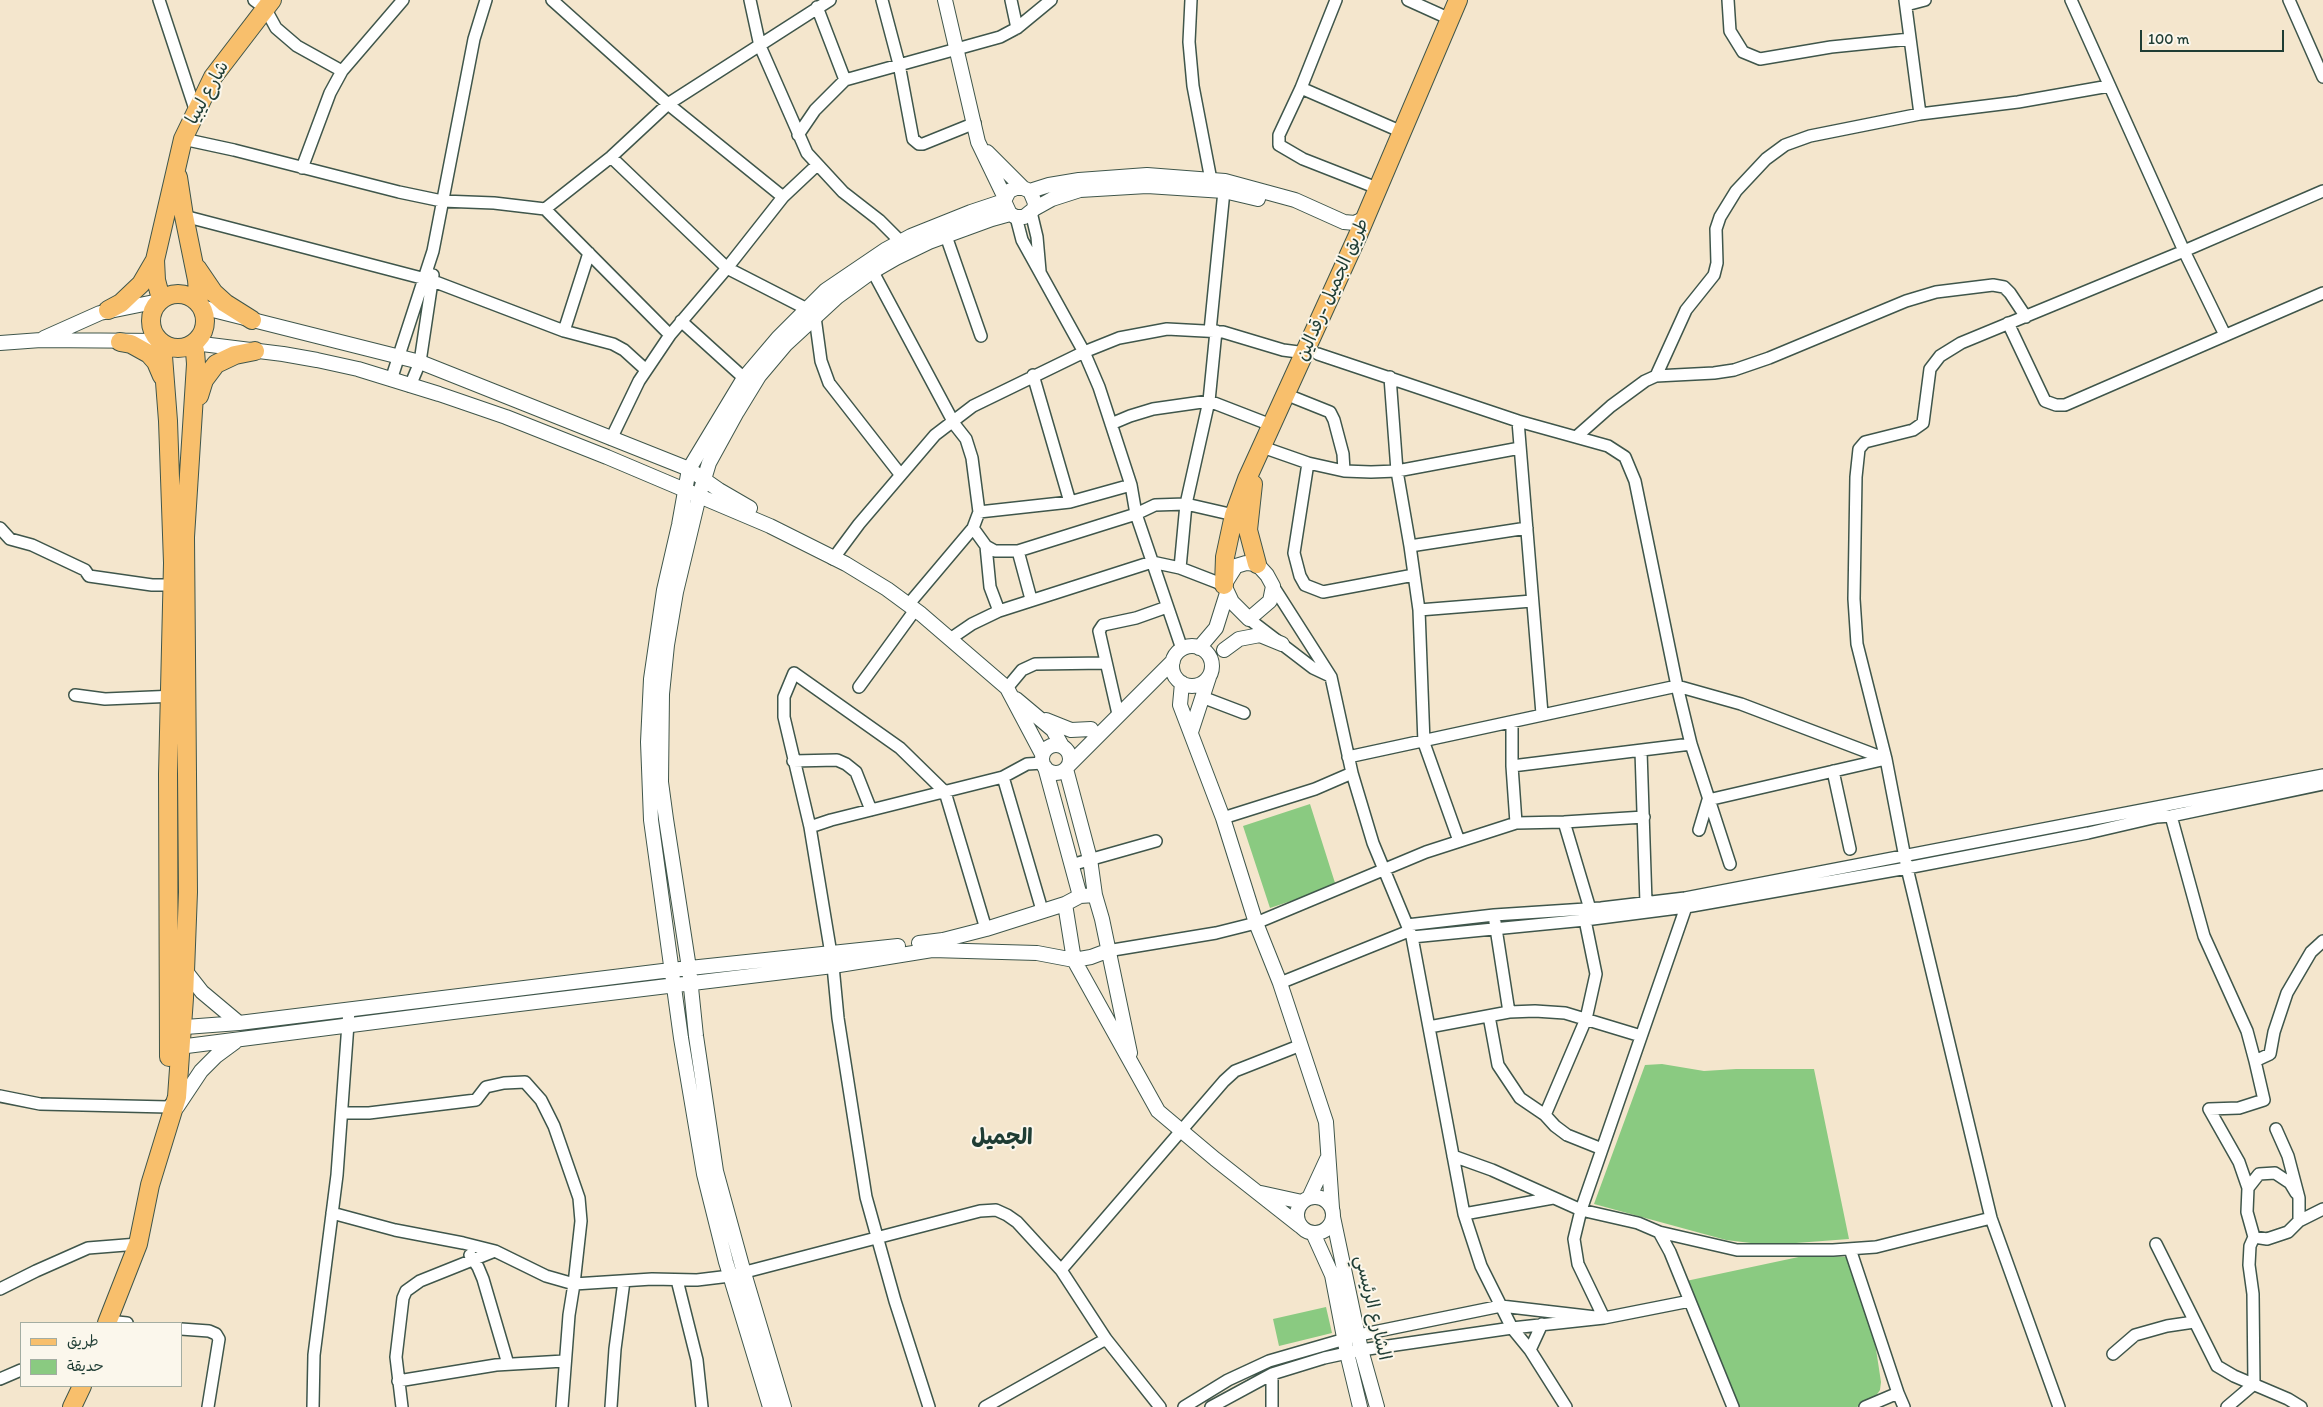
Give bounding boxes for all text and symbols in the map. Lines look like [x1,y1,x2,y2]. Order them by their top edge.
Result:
scale bar [2143,20,2287,52]
text: 100 m [2148,30,2189,48]
street label: شارع ليبيا [182,58,234,128]
street label: طريق الجميل -رقدالين [1292,215,1374,365]
district label: الجميل [971,1125,1033,1151]
street label: الشارع الرئيسي [1349,1253,1395,1363]
legend [20,1322,182,1387]
text: طريق [67,1332,99,1350]
text: حديقة [67,1357,104,1375]

